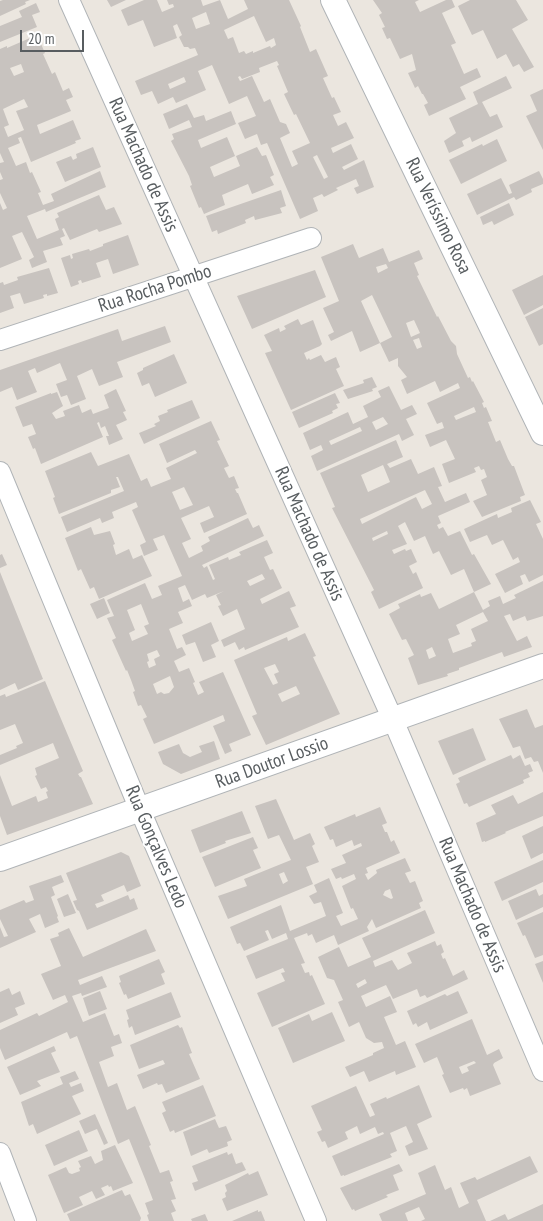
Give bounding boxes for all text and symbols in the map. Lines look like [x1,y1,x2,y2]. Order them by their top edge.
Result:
scale bar [22,20,86,52]
text: 20 m [28,29,54,48]
street label: Rua Machado de Assis [103,94,183,236]
street label: Rua Veríssimo Rosa [400,154,476,278]
street label: Rua Rocha Pombo [96,260,214,318]
street label: Rua Machado de Assis [269,463,349,605]
street label: Rua Doutor Lossio [212,732,332,794]
street label: Rua Gonçalves Ledo [120,782,192,912]
street label: Rua Machado de Assis [433,834,511,976]

